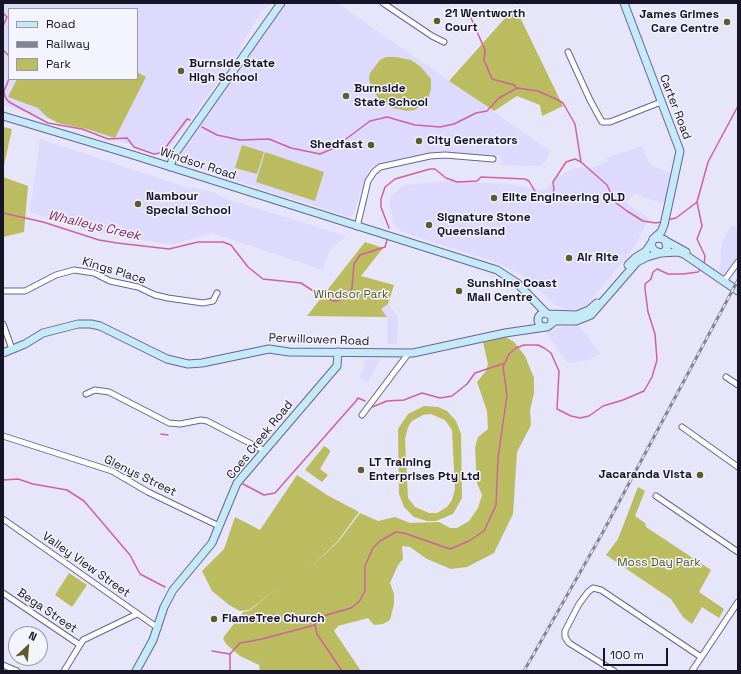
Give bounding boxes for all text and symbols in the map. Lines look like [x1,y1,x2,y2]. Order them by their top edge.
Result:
place label: 21 Wentworth Court [445,7,525,35]
legend [8,8,138,80]
place label: James Grimes Care Centre [639,8,719,36]
text: Road [46,16,75,32]
marker: 21 Wentworth Court [432,16,442,26]
marker: James Grimes Care Centre [722,17,732,27]
text: Railway [46,36,90,52]
text: Park [46,56,71,72]
place label: Burnside State High School [189,57,275,85]
marker: Burnside State High School [176,66,186,76]
street label: Carter Road [656,72,694,142]
place label: Burnside State School [354,82,428,110]
marker: Burnside State School [341,91,351,101]
place label: City Generators [427,134,518,148]
marker: City Generators [414,136,424,146]
place label: Shedfast [310,138,363,152]
marker: Shedfast [366,140,376,150]
street label: Windsor Road [158,145,238,183]
place label: Nambour Special School [146,190,231,218]
place label: Elite Engineering QLD [502,191,625,205]
marker: Elite Engineering QLD [489,193,499,203]
marker: Nambour Special School [133,199,143,209]
water label: Whalleys Creek [46,208,142,244]
place label: Signature Stone Queensland [437,211,531,239]
marker: Signature Stone Queensland [424,220,434,230]
place label: Air Rite [577,251,619,265]
marker: Air Rite [564,253,574,263]
street label: Kings Place [80,254,148,288]
place label: Sunshine Coast Mail Centre [467,277,557,305]
marker: Sunshine Coast Mail Centre [454,286,464,296]
park label: Windsor Park [314,288,388,302]
street label: Perwillowen Road [268,331,370,349]
street label: Coes Creek Road [224,398,296,482]
street label: Glenys Street [101,452,179,500]
place label: LT Training Enterprises Pty Ltd [369,456,480,484]
marker: LT Training Enterprises Pty Ltd [356,465,366,475]
place label: Jacaranda Vista [599,468,692,482]
marker: Jacaranda Vista [695,470,705,480]
street label: Valley View Street [39,529,133,601]
park label: Moss Day Park [617,556,701,570]
street label: Bega Street [14,586,80,636]
place label: FlameTree Church [222,612,325,626]
marker: FlameTree Church [209,614,219,624]
north arrow [8,626,48,666]
text: N [26,628,39,644]
scale bar [605,640,670,666]
text: 100 m [610,647,644,663]

